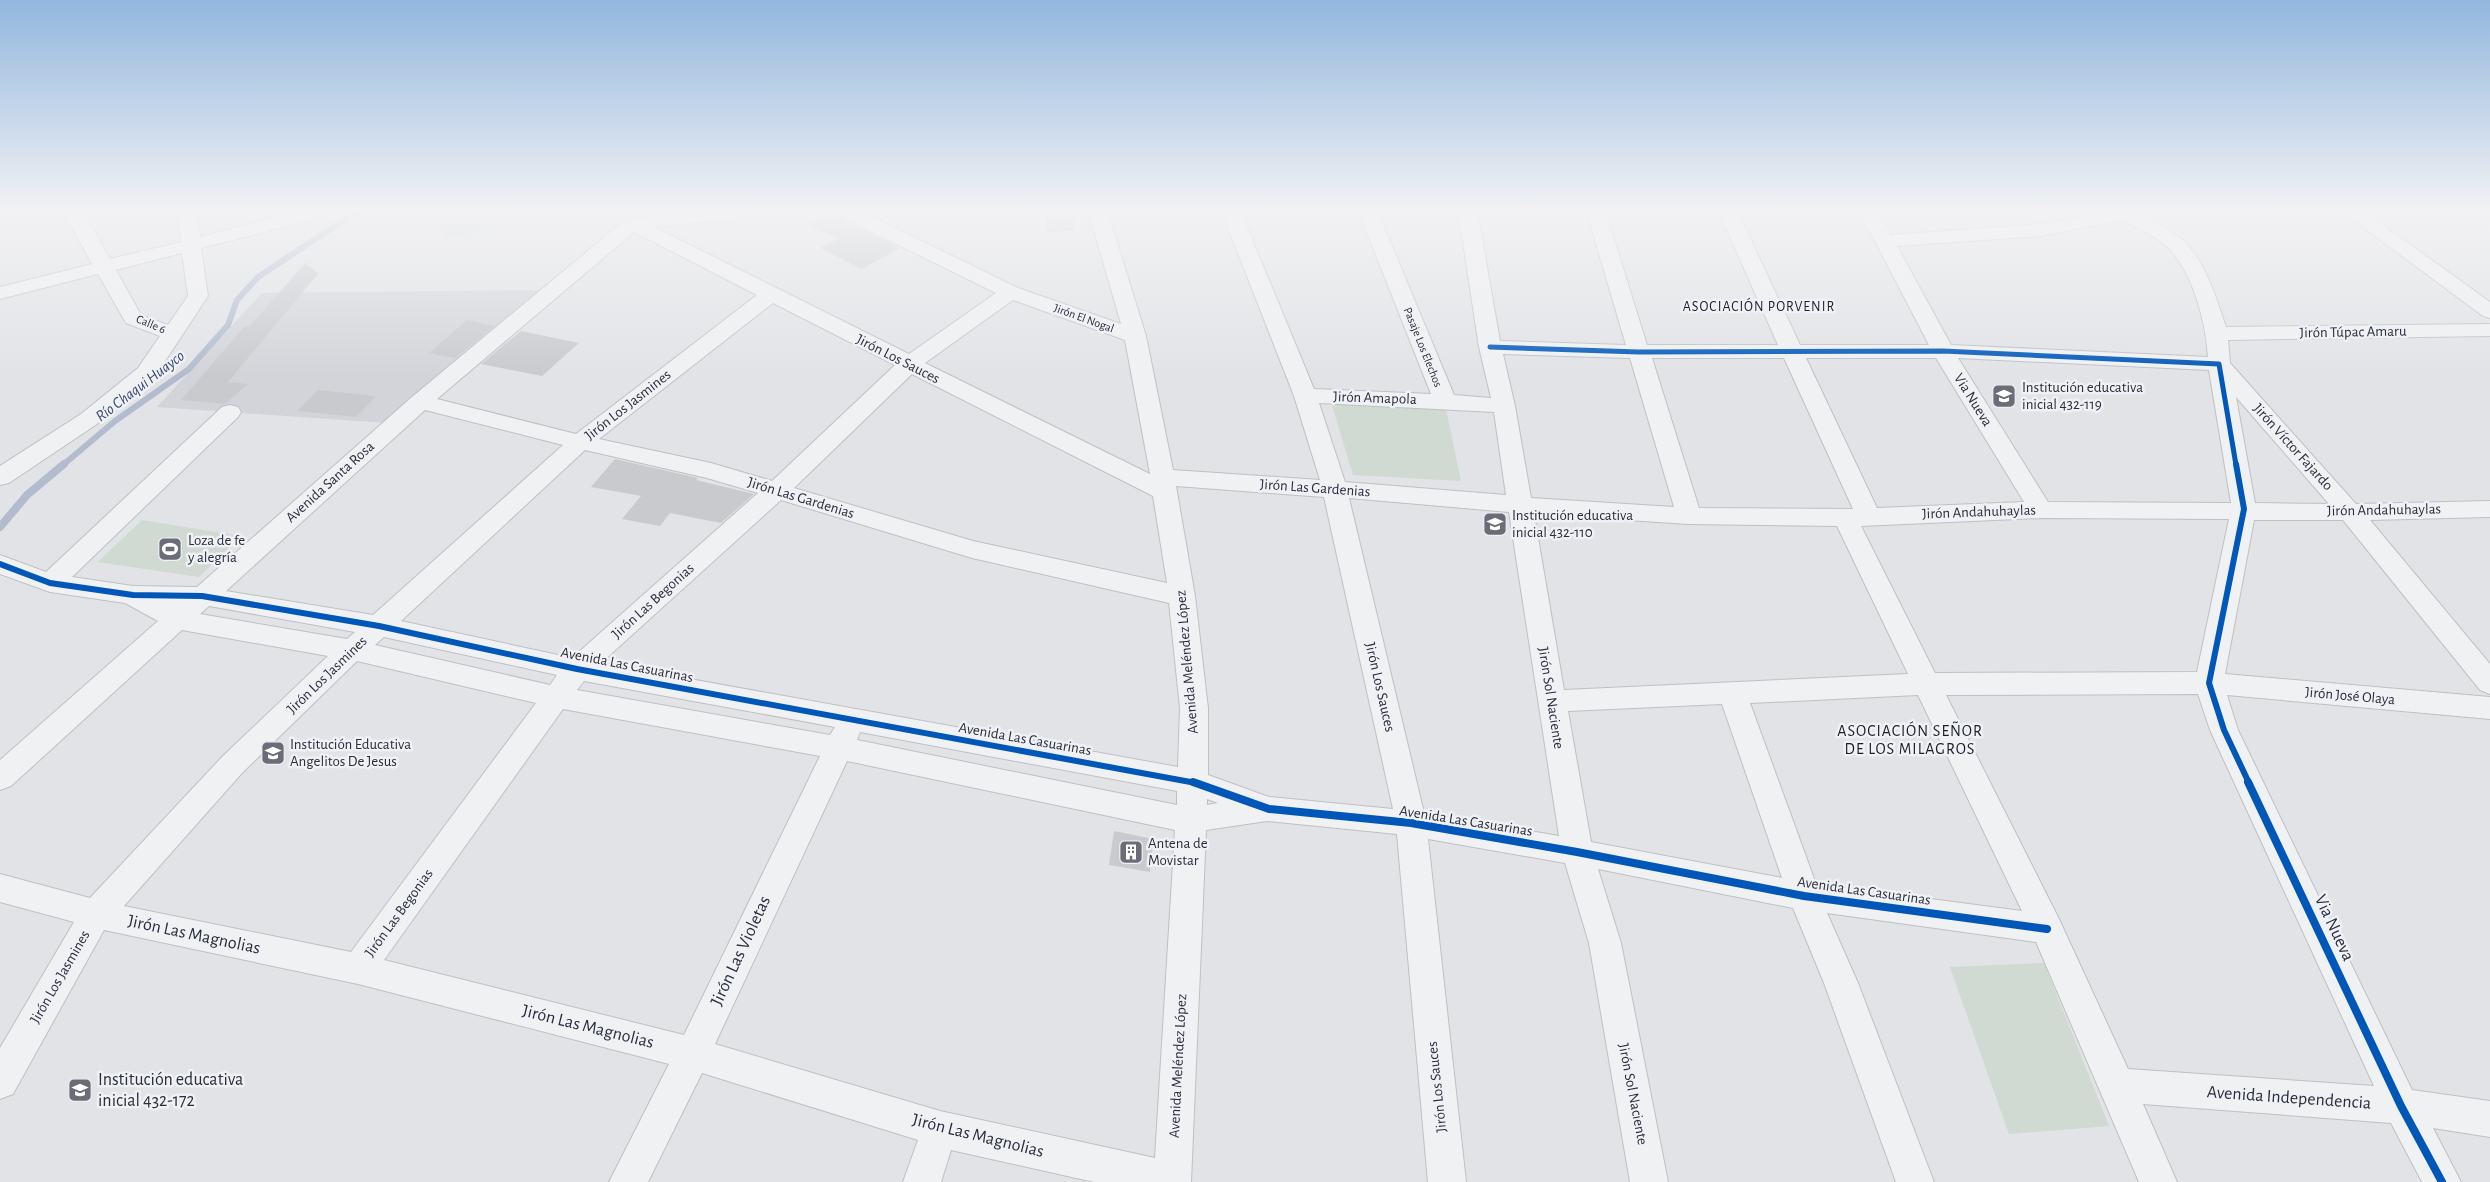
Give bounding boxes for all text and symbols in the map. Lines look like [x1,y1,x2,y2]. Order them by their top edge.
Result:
district label: ASOCIACIÓN PORVENIR [1683,297,1835,314]
street label: Jirón El Nogal [1052,302,1116,334]
street label: Pasaje Los Elechos [1401,305,1444,389]
street label: Calle 6 [134,312,168,336]
street label: Jirón Túpac Amaru [2299,324,2407,340]
street label: Jirón Los Sauces [854,332,942,386]
water label: Río Chaqui Huayco [93,347,188,425]
street label: Jirón Los Jasmines [582,367,674,443]
street label: Via Nueva [1951,371,1995,429]
place label: Institución educativa inicial 432-119 [2022,380,2143,412]
school or university icon: Institución educativa inicial 432-119 [1991,383,2017,409]
street label: Jirón Amapola [1333,389,1417,407]
street label: Jirón Víctor Fajardo [2250,401,2336,493]
street label: Avenida Santa Rosa [283,439,377,525]
street label: Jirón Las Gardenias [746,475,856,521]
street label: Jirón Las Gardenias [1259,477,1371,499]
street label: Jirón Andahuhaylas [2327,502,2441,518]
street label: Jirón Andahuhaylas [1922,503,2036,521]
place label: Institución educativa inicial 432-110 [1512,508,1633,540]
school or university icon: Institución educativa inicial 432-110 [1482,511,1508,537]
place label: Loza de fe y alegría [187,533,245,565]
sports icon: Loza de fe y alegría [157,536,183,562]
street label: Jirón Las Begonias [609,560,697,642]
street label: Avenida Meléndez López [1173,589,1201,735]
street label: Jirón Los Jasmines [284,633,370,717]
street label: Jirón Los Sauces [1362,641,1398,733]
street label: Avenida Las Casuarinas [560,645,694,685]
street label: Jirón Sol Naciente [1536,646,1566,750]
street label: Jirón José Olaya [2304,685,2396,707]
street label: Avenida Las Casuarinas [957,720,1093,758]
district label: ASOCIACIÓN SEÑOR DE LOS MILAGROS [1837,721,1983,757]
place label: Institución Educativa Angelitos De Jesus [290,737,411,769]
school or university icon: Institución Educativa Angelitos De Jesus [260,740,286,766]
street label: Avenida Las Casuarinas [1398,803,1534,839]
place label: Antena de Movistar [1148,836,1208,868]
building icon: Antena de Movistar [1118,839,1144,865]
street label: Jirón Las Begonias [362,866,436,960]
street label: Avenida Las Casuarinas [1796,874,1932,908]
street label: Via Nueva [2311,892,2357,964]
street label: Jirón Las Violetas [708,893,774,1009]
street label: Jirón Las Magnolias [126,912,262,958]
street label: Jirón Los Jasmines [27,928,93,1026]
street label: Avenida Meléndez López [1167,994,1189,1138]
street label: Jirón Las Magnolias [520,1002,656,1052]
street label: Jirón Los Sauces [1425,1041,1449,1133]
street label: Jirón Sol Naciente [1616,1042,1650,1146]
place label: Institución educativa inicial 432-172 [98,1071,243,1110]
school or university icon: Institución educativa inicial 432-172 [67,1077,93,1103]
street label: Avenida Independencia [2206,1083,2372,1113]
street label: Jirón Las Magnolias [910,1111,1046,1161]

